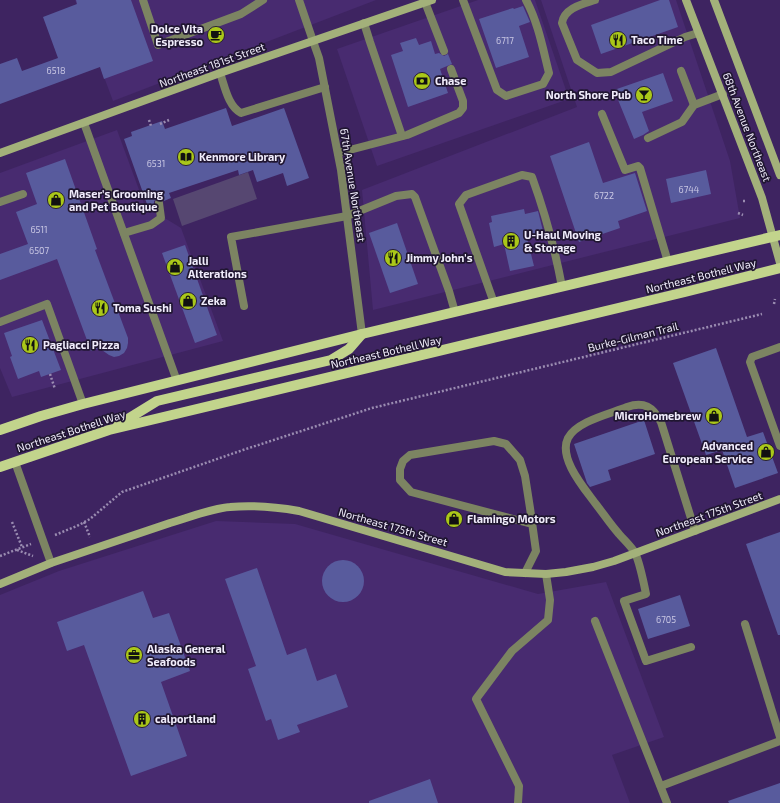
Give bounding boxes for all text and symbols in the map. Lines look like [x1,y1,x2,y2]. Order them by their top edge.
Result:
place label: Dolce Vita Espresso [151,22,204,48]
cafe icon: Dolce Vita Espresso [206,25,226,45]
restaurant icon: Taco Time [608,30,628,50]
place label: Taco Time [631,33,683,46]
house number: 6717 [496,35,514,46]
street label: Northeast 181st Street [157,39,266,90]
house number: 6518 [46,65,66,76]
street label: 68th Avenue Northeast [721,70,774,183]
bank icon: Chase [412,71,432,91]
place label: Chase [435,74,466,87]
bar icon: North Shore Pub [634,85,654,105]
place label: North Shore Pub [546,88,631,101]
street label: 67th Avenue Northeast [338,127,369,243]
library icon: Kenmore Library [176,147,196,167]
place label: Kenmore Library [199,150,286,164]
house number: 6531 [147,158,165,169]
house number: 6744 [679,184,700,195]
place label: Maser’s Grooming and Pet Boutique [69,187,164,213]
shop icon: Maser’s Grooming and Pet Boutique [46,190,66,210]
house number: 6722 [594,190,614,201]
house number: 6511 [30,224,48,235]
place label: U-Haul Moving & Storage [524,228,602,254]
building icon: U-Haul Moving & Storage [501,231,521,251]
house number: 6507 [29,245,49,256]
restaurant icon: Jimmy John's [383,248,403,268]
place label: Jimmy John's [406,251,473,265]
place label: Jalli Alterations [188,254,247,280]
street label: Northeast Bothell Way [644,255,758,296]
shop icon: Jalli Alterations [165,257,185,277]
shop icon: Zeka [178,291,198,311]
place label: Zeka [201,294,226,307]
restaurant icon: Toma Sushi [90,298,110,318]
place label: Toma Sushi [113,301,172,314]
street label: Burke-Gilman Trail [586,319,680,354]
street label: Northeast Bothell Way [329,332,443,371]
restaurant icon: Pagliacci Pizza [20,335,40,355]
place label: Pagliacci Pizza [43,338,120,351]
shop icon: MicroHomebrew [704,406,724,426]
street label: Northeast Bothell Way [15,407,127,454]
place label: MicroHomebrew [615,409,702,422]
place label: Advanced European Service [663,439,753,465]
shop icon: Advanced European Service [756,442,776,462]
street label: Northeast 175th Street [654,488,764,539]
street label: Northeast 175th Street [337,505,449,548]
shop icon: Flamingo Motors [444,509,464,529]
place label: Flamingo Motors [467,512,556,525]
house number: 6705 [656,614,676,625]
place label: Alaska General Seafoods [147,642,226,668]
office icon: Alaska General Seafoods [124,645,144,665]
building icon: calportland [132,709,152,729]
place label: calportland [155,712,216,725]

